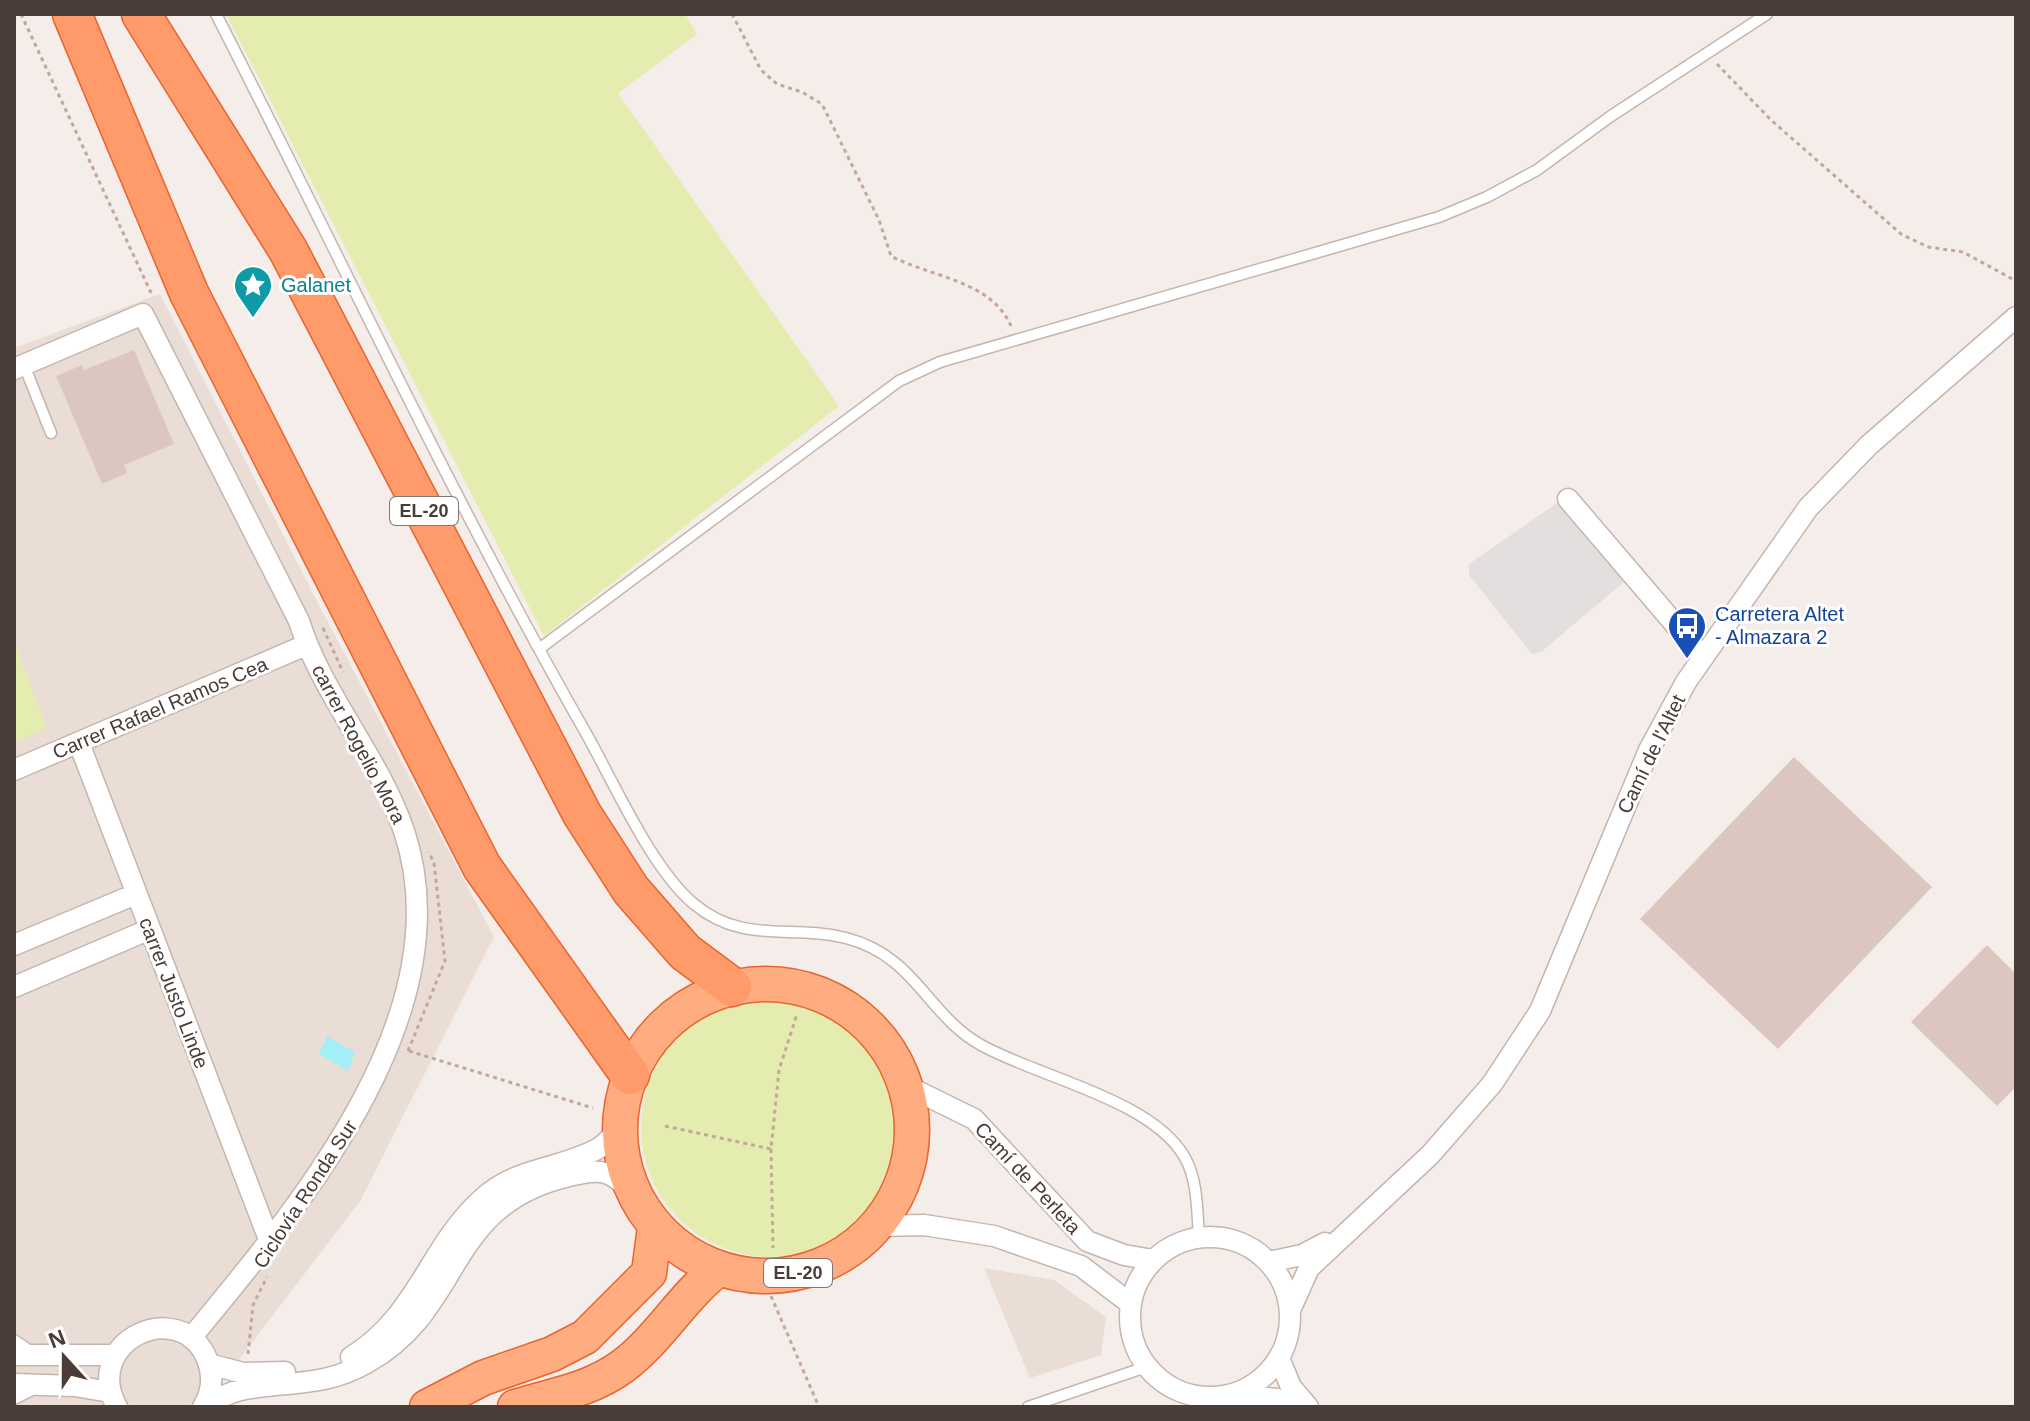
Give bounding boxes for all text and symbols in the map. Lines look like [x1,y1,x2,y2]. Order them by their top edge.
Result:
place icon: Galanet [232,264,274,319]
place label: Galanet [281,274,351,296]
road number: EL-20 [390,497,458,525]
place label: Carretera Altet - Almazara 2 [1715,603,1844,648]
bus stop icon: Carretera Altet - Almazara 2 [1666,605,1708,660]
street label: Carrer Rafael Ramos Cea [49,652,272,763]
street label: carrer Rogelio Mora [308,661,411,828]
street label: Camí de l'Altet [1613,691,1689,817]
street label: carrer Justo Linde [135,914,213,1072]
street label: Ciclovía Ronda Sur [249,1115,361,1272]
street label: Camí de Perleta [971,1118,1086,1239]
road number: EL-20 [764,1259,832,1287]
north arrow [24,1317,104,1397]
text: N [45,1324,69,1353]

